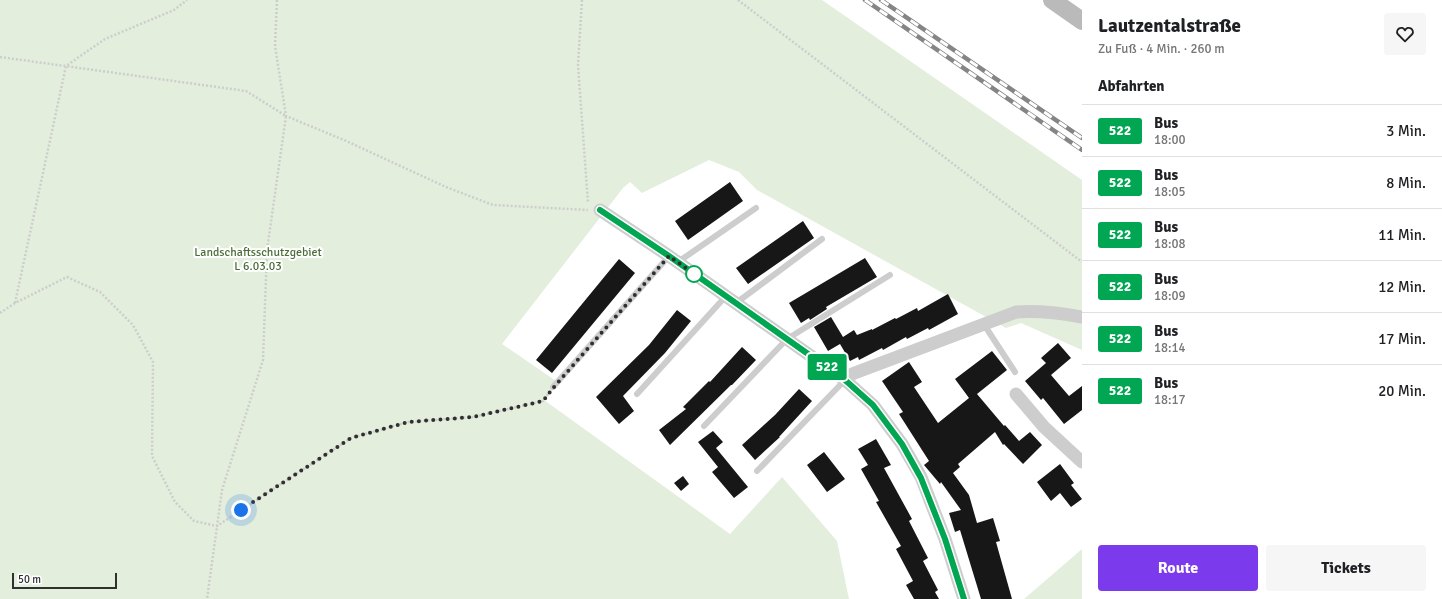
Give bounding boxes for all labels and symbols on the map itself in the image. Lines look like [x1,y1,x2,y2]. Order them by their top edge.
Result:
park label: Landschaftsschutzgebiet L 6.03.03 [194,245,322,274]
unlabelled marker [685,265,703,283]
line badge: 522 [804,354,850,380]
your location [231,500,251,520]
scale bar [12,571,117,590]

